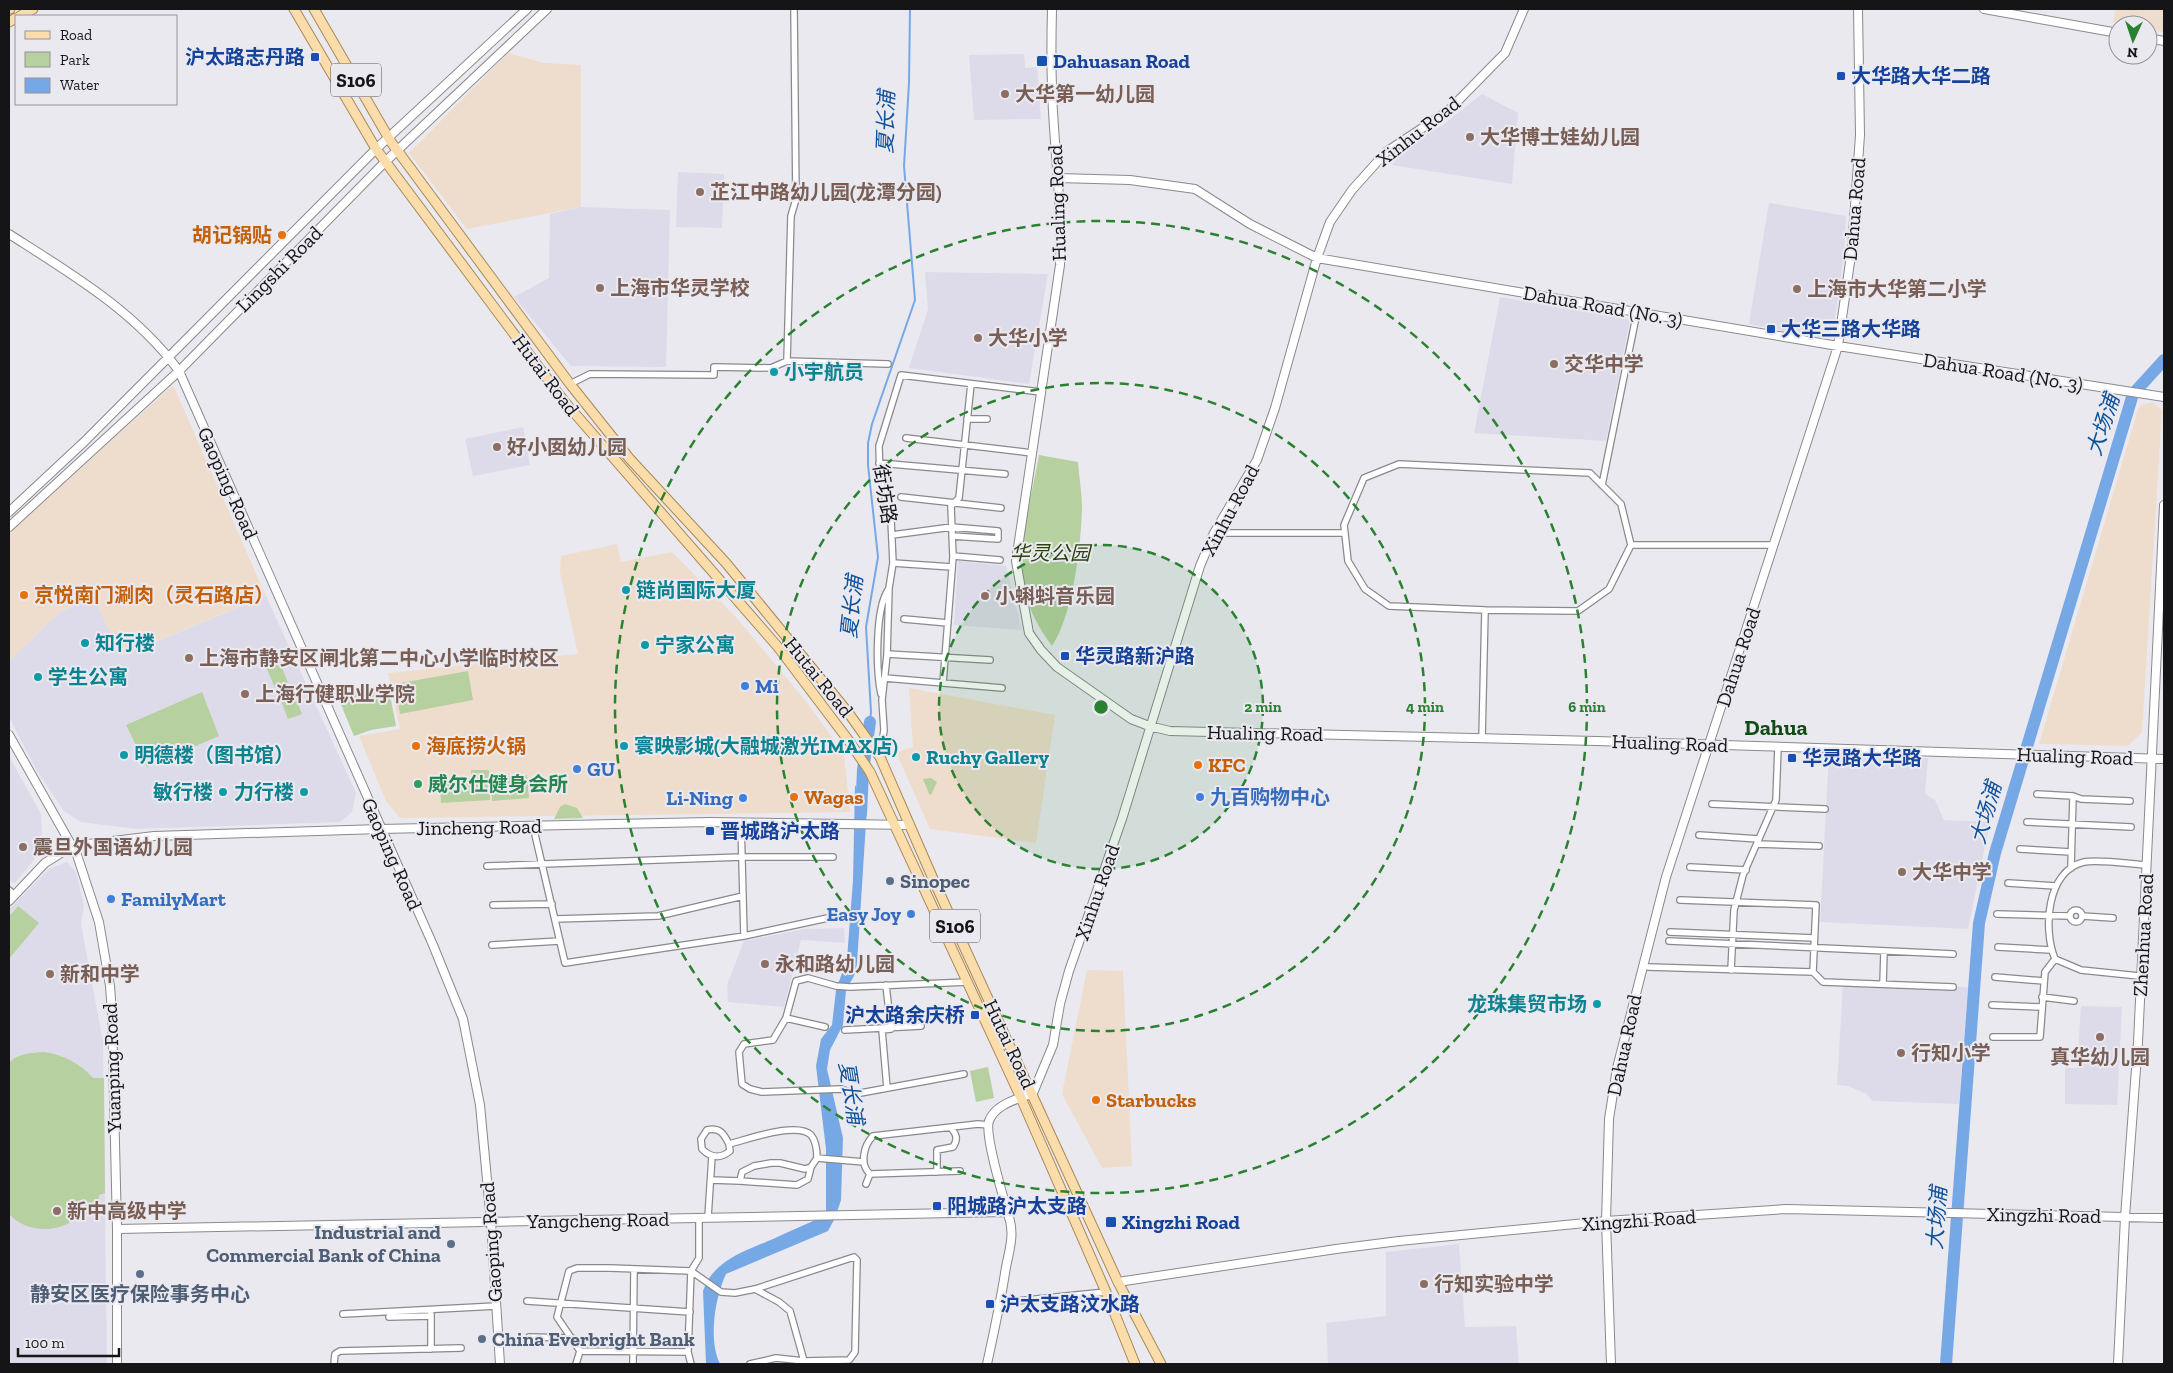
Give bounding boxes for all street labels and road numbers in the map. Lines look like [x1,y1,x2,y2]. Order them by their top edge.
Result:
road number: S106 [331,64,381,96]
street label: Xinhu Road [1371,91,1465,171]
street label: Hualing Road [1043,144,1071,262]
street label: Dahua Road [1838,156,1870,261]
street label: Lingshi Road [231,221,327,317]
street label: Dahua Road (No. 3) [1521,280,1685,332]
street label: Hutai Road [507,329,585,421]
street label: Dahua Road (No. 3) [1921,348,2085,396]
street label: Gaoping Road [193,423,263,543]
street label: Xinhu Road [1196,460,1264,560]
street label: 街坊路 [868,462,902,526]
street label: Dahua Road [1711,604,1765,710]
street label: Hutai Road [779,632,859,722]
street label: Hualing Road [1207,720,1323,746]
street label: Hualing Road [1611,729,1729,757]
street label: Hualing Road [2016,742,2134,770]
street label: Gaoping Road [357,794,427,914]
street label: Jincheng Road [416,814,542,840]
street label: Xinhu Road [1069,841,1125,943]
street label: Zhenhua Road [2128,873,2158,997]
road number: S106 [930,909,980,942]
street label: Dahua Road [1602,992,1646,1098]
street label: Hutai Road [979,995,1041,1093]
street label: Yuanping Road [98,1003,126,1134]
street label: Gaoping Road [475,1181,507,1303]
street label: Xingzhi Road [1987,1202,2101,1228]
street label: Xingzhi Road [1581,1204,1697,1236]
street label: Yangcheng Road [525,1207,670,1233]

